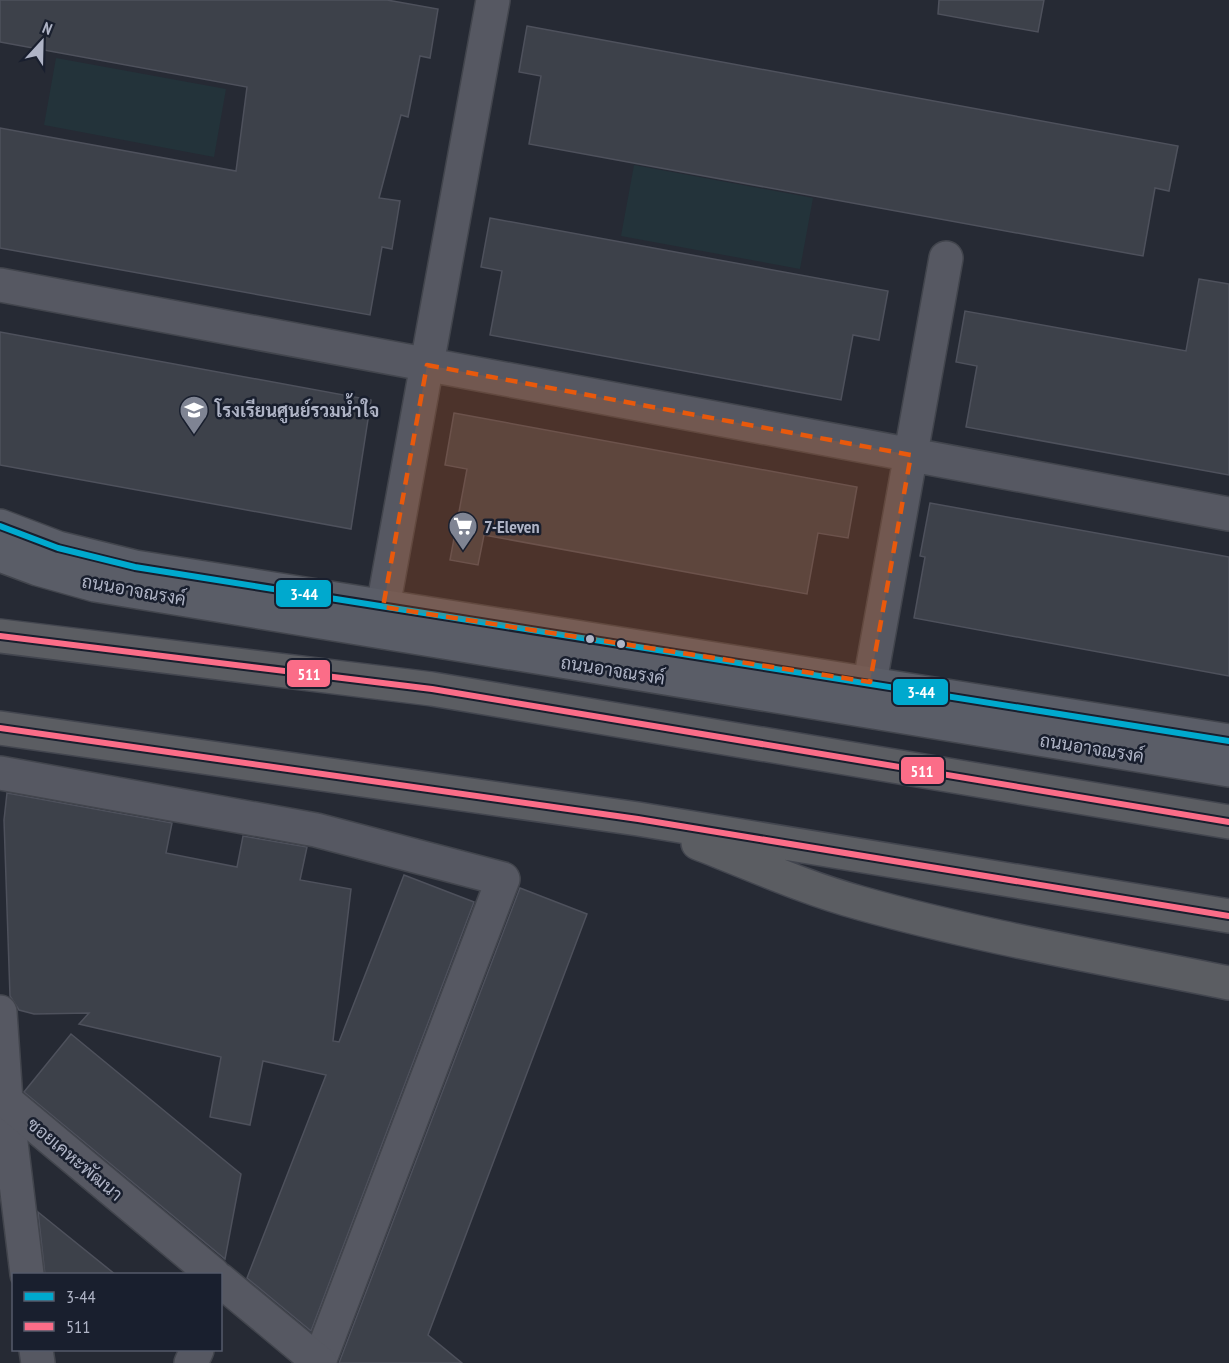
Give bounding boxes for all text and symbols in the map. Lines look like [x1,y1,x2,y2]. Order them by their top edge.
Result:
north arrow [12,12,72,72]
text: N [40,17,55,39]
place label: โรงเรียนศูนย์รวมน้ำใจ [214,393,379,424]
school or university icon: โรงเรียนศูนย์รวมน้ำใจ [178,394,210,436]
supermarket icon: 7-Eleven [447,510,479,552]
place label: 7-Eleven [484,515,540,538]
street label: ถนนอาจณรงค์ [80,569,188,610]
line badge: 3-44 [275,579,332,608]
text: 3-44 [290,584,318,604]
unlabelled marker [584,633,596,645]
unlabelled marker [615,638,627,650]
street label: ถนนอาจณรงค์ [559,649,667,690]
line badge: 511 [286,659,331,688]
text: 511 [298,664,320,684]
line badge: 3-44 [892,678,949,706]
text: 3-44 [907,682,935,702]
street label: ถนนอาจณรงค์ [1038,727,1146,768]
line badge: 511 [900,756,945,785]
text: 511 [911,761,933,781]
street label: ซอยเคหะพัฒนา [23,1112,127,1206]
legend [12,1273,222,1351]
text: 3-44 [66,1285,96,1308]
text: 511 [66,1315,90,1338]

